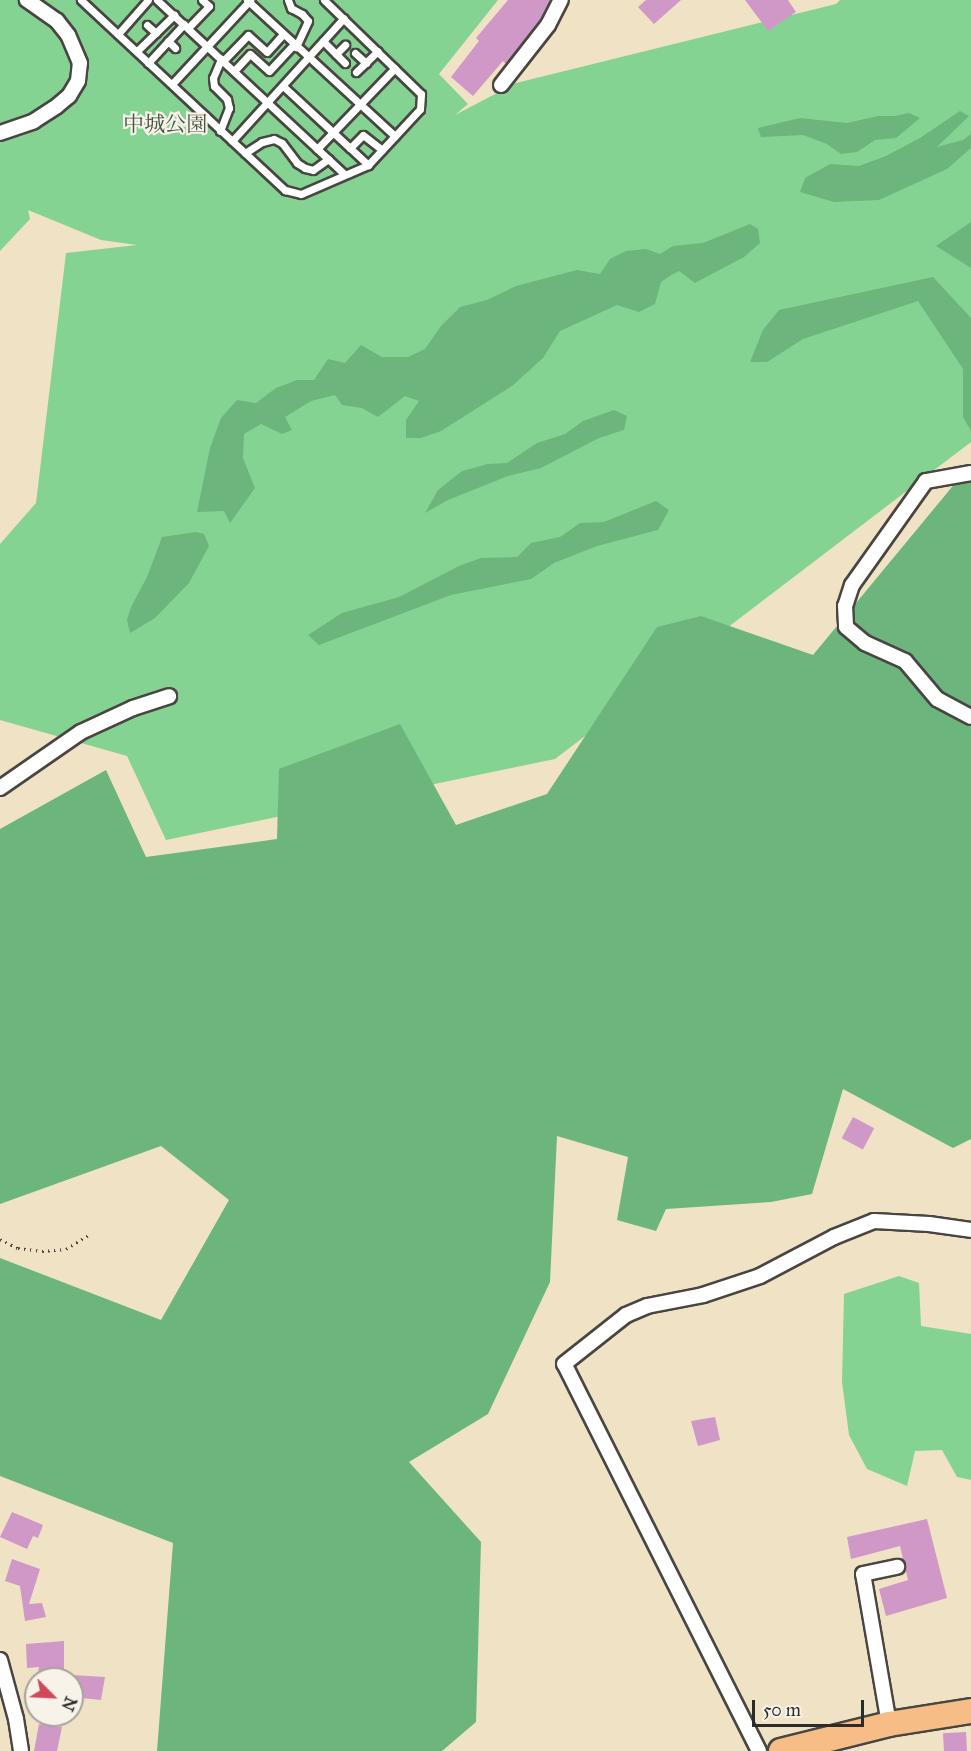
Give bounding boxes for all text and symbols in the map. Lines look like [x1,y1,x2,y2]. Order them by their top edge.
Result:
park label: 中城公園 [123,111,207,137]
north arrow [24,1667,84,1727]
scale bar [755,1688,868,1726]
text: N [58,1694,81,1714]
text: 50 m [763,1699,801,1721]

